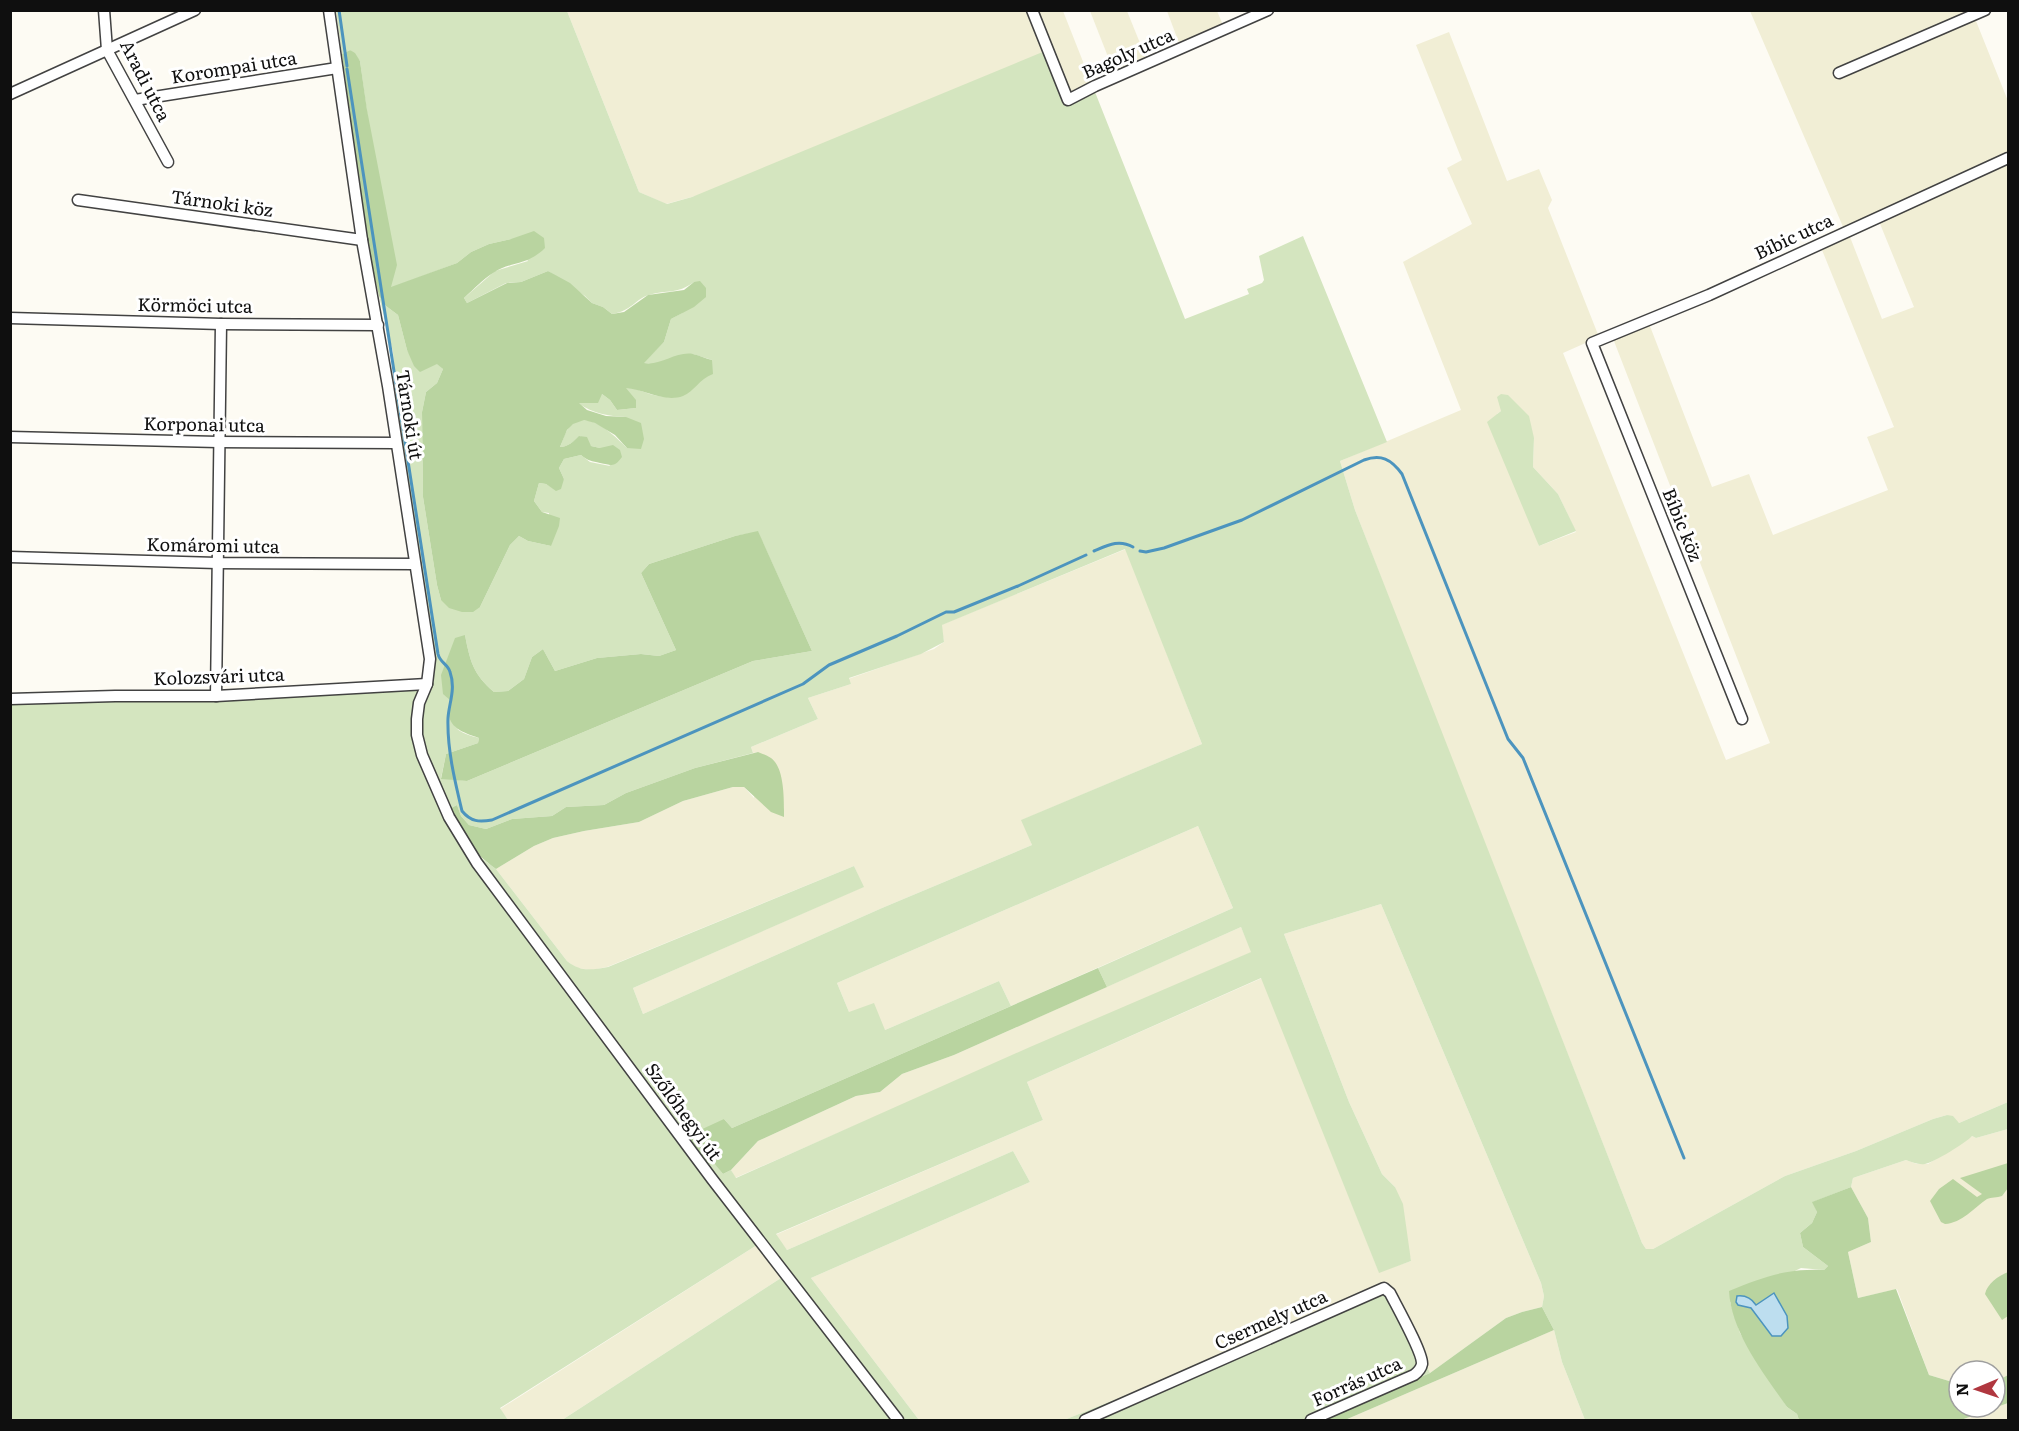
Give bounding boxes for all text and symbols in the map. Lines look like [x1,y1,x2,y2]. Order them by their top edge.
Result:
street label: Bagoly utca [1077,20,1178,85]
street label: Aradi utca [114,35,179,126]
street label: Korompai utca [169,43,299,90]
street label: Tárnoki köz [169,182,275,223]
street label: Bíbic utca [1750,206,1837,266]
street label: Körmöci utca [137,290,253,319]
street label: Tárnoki út [390,368,431,462]
street label: Korponai utca [143,409,265,438]
street label: Bíbic köz [1656,484,1710,565]
street label: Komáromi utca [146,530,280,559]
street label: Kolozsvári utca [153,660,285,691]
street label: Szőlőhegyi út [639,1057,729,1166]
street label: Csermely utca [1210,1282,1331,1356]
street label: Forrás utca [1307,1349,1406,1412]
north arrow [1947,1359,2007,1419]
text: N [1949,1382,1973,1397]

